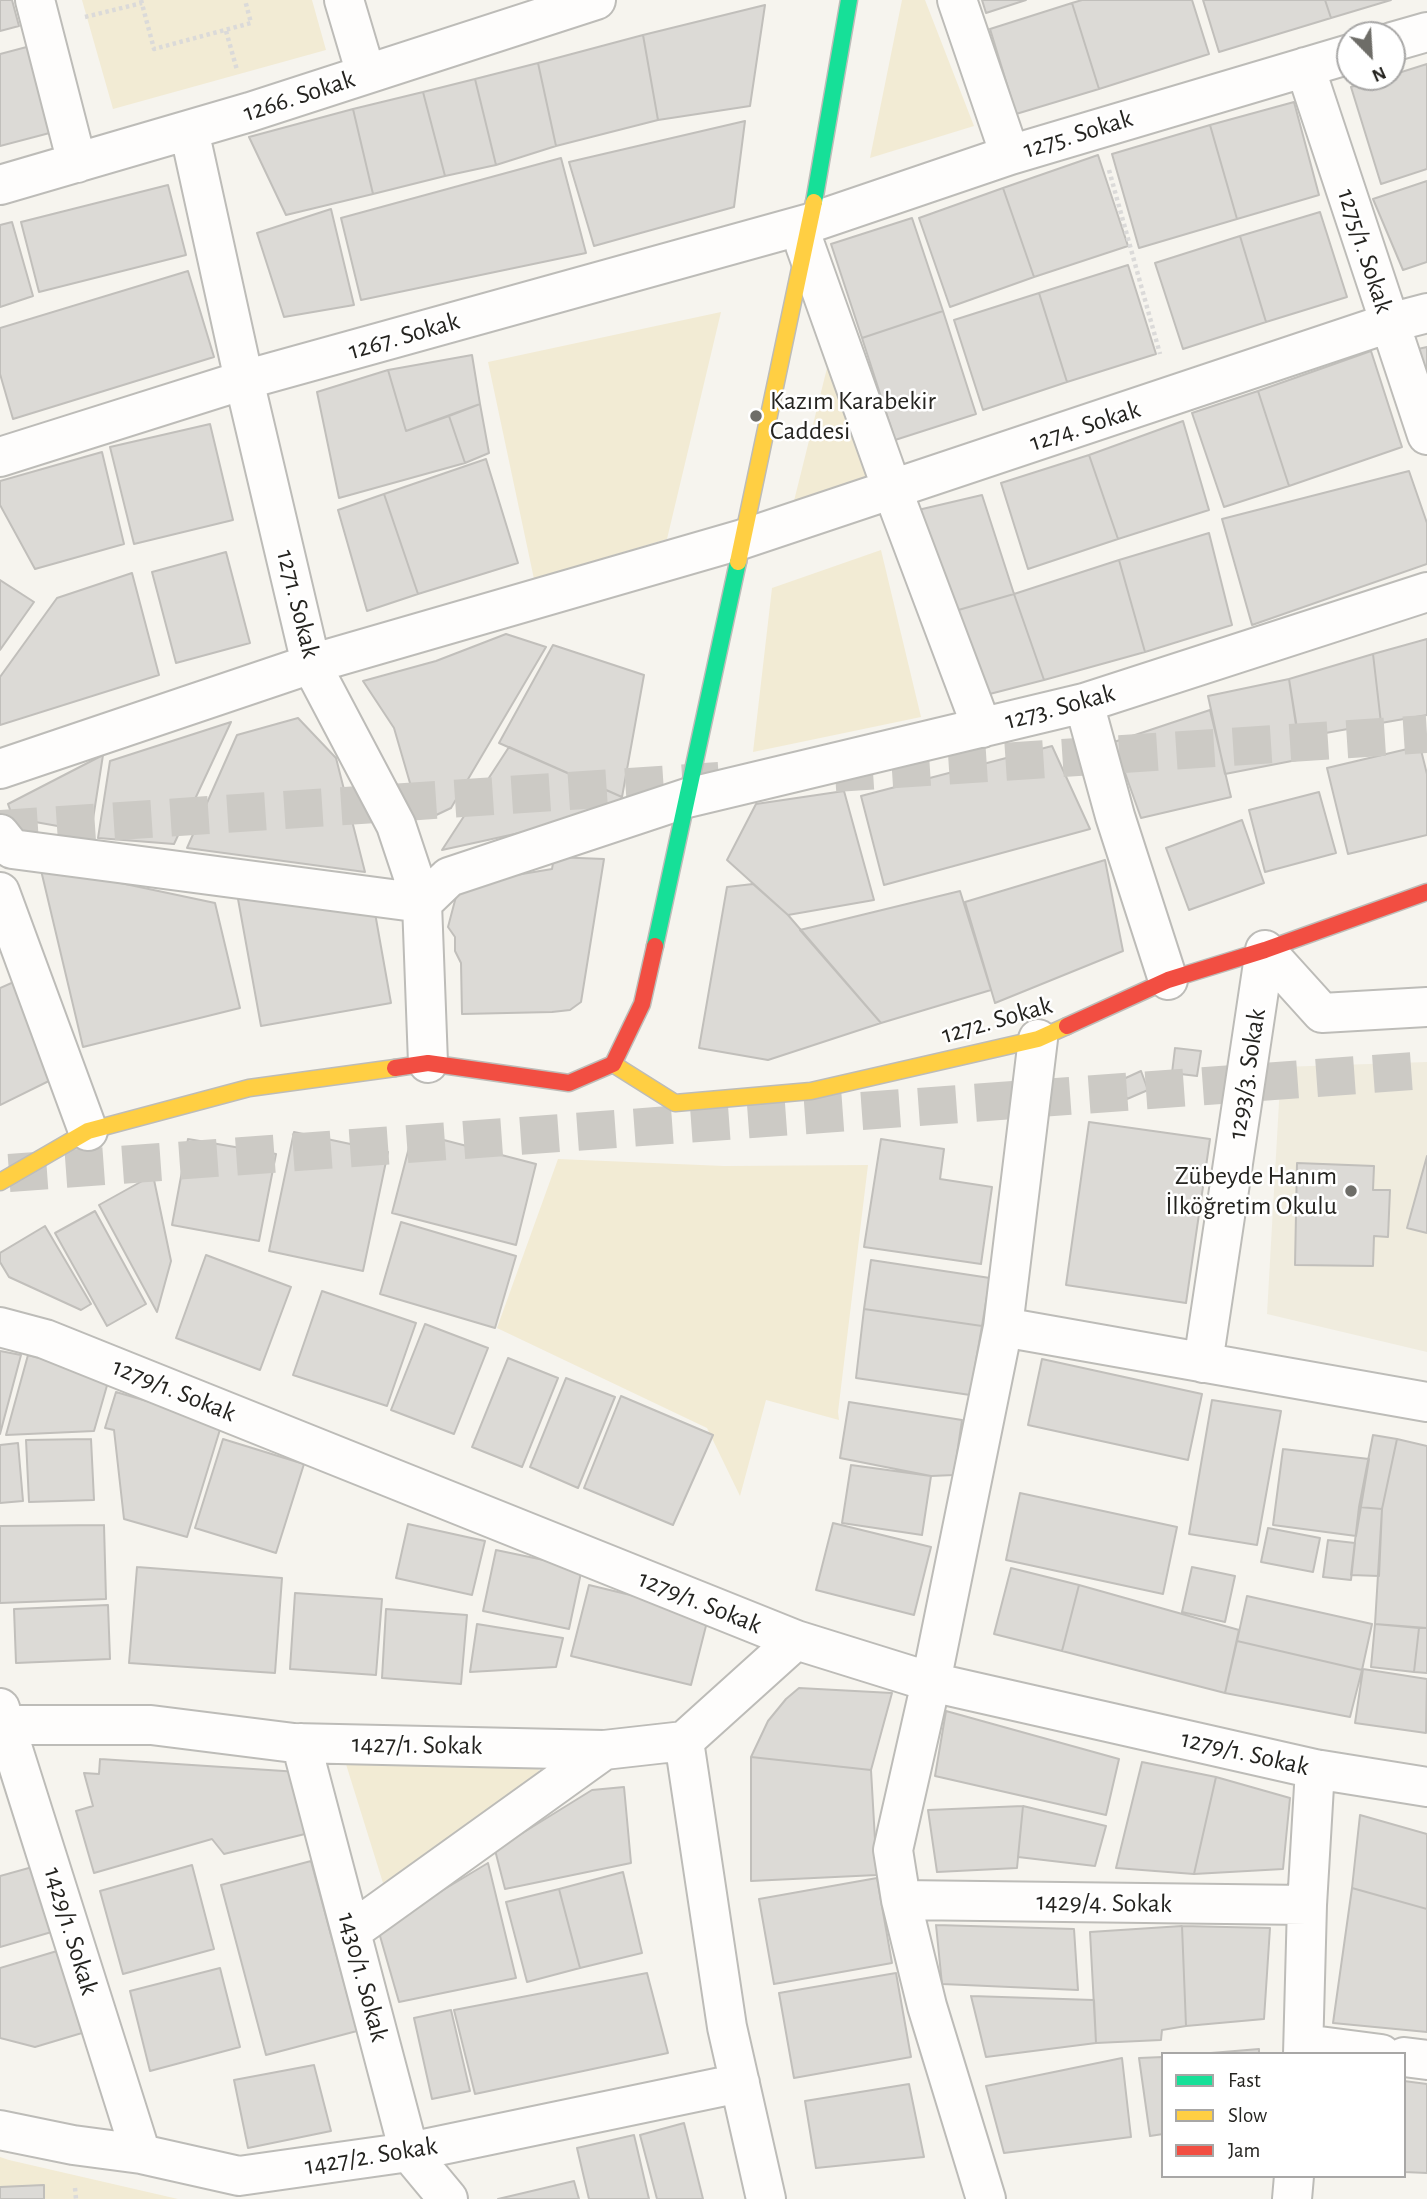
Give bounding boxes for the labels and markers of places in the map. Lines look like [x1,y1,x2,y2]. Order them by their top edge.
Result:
place label: Kazım Karabekir Caddesi [770,385,936,446]
marker: Kazım Karabekir Caddesi [748,408,764,424]
place label: Zübeyde Hanım İlköğretim Okulu [1165,1160,1337,1222]
marker: Zübeyde Hanım İlköğretim Okulu [1343,1183,1359,1199]

